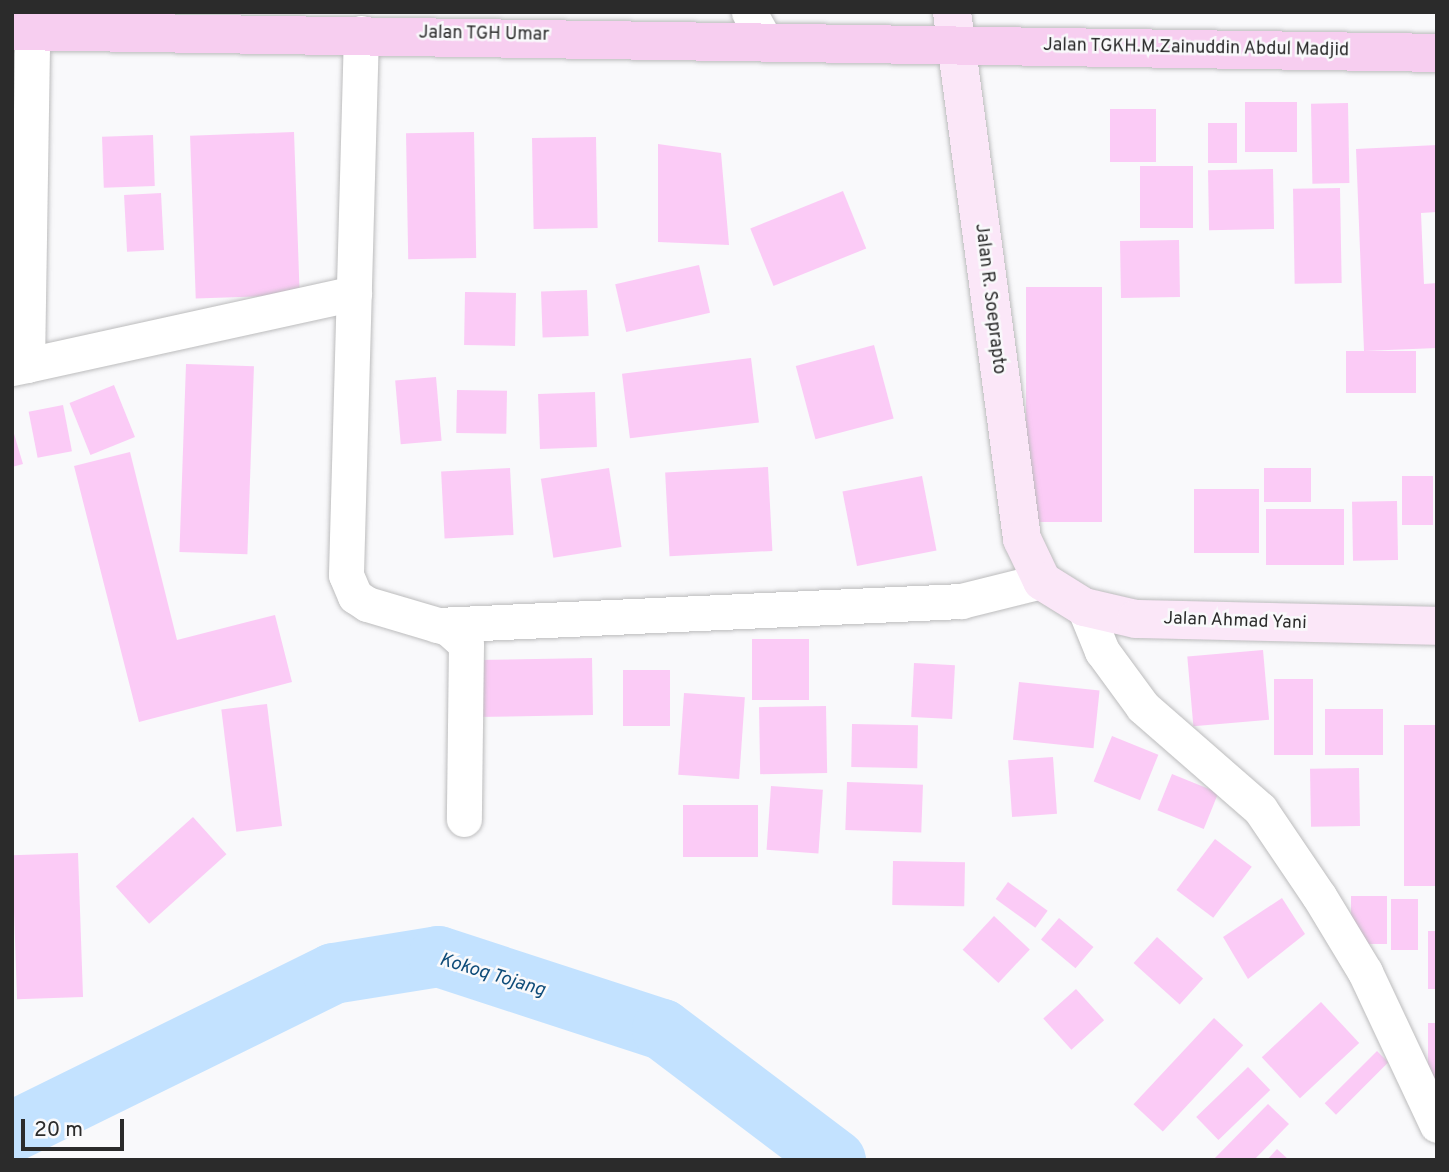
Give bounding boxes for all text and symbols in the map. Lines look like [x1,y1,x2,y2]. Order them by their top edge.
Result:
street label: Jalan TGH Umar [418,23,550,47]
street label: Jalan TGKH.M.Zainuddin Abdul Madjid [1042,36,1350,62]
street label: Jalan R. Soeprapto [969,222,1009,376]
street label: Jalan Ahmad Yani [1162,609,1308,635]
water label: Kokoq Tojang [436,949,548,1003]
scale bar [24,1106,128,1150]
text: 20 m [34,1117,83,1144]

